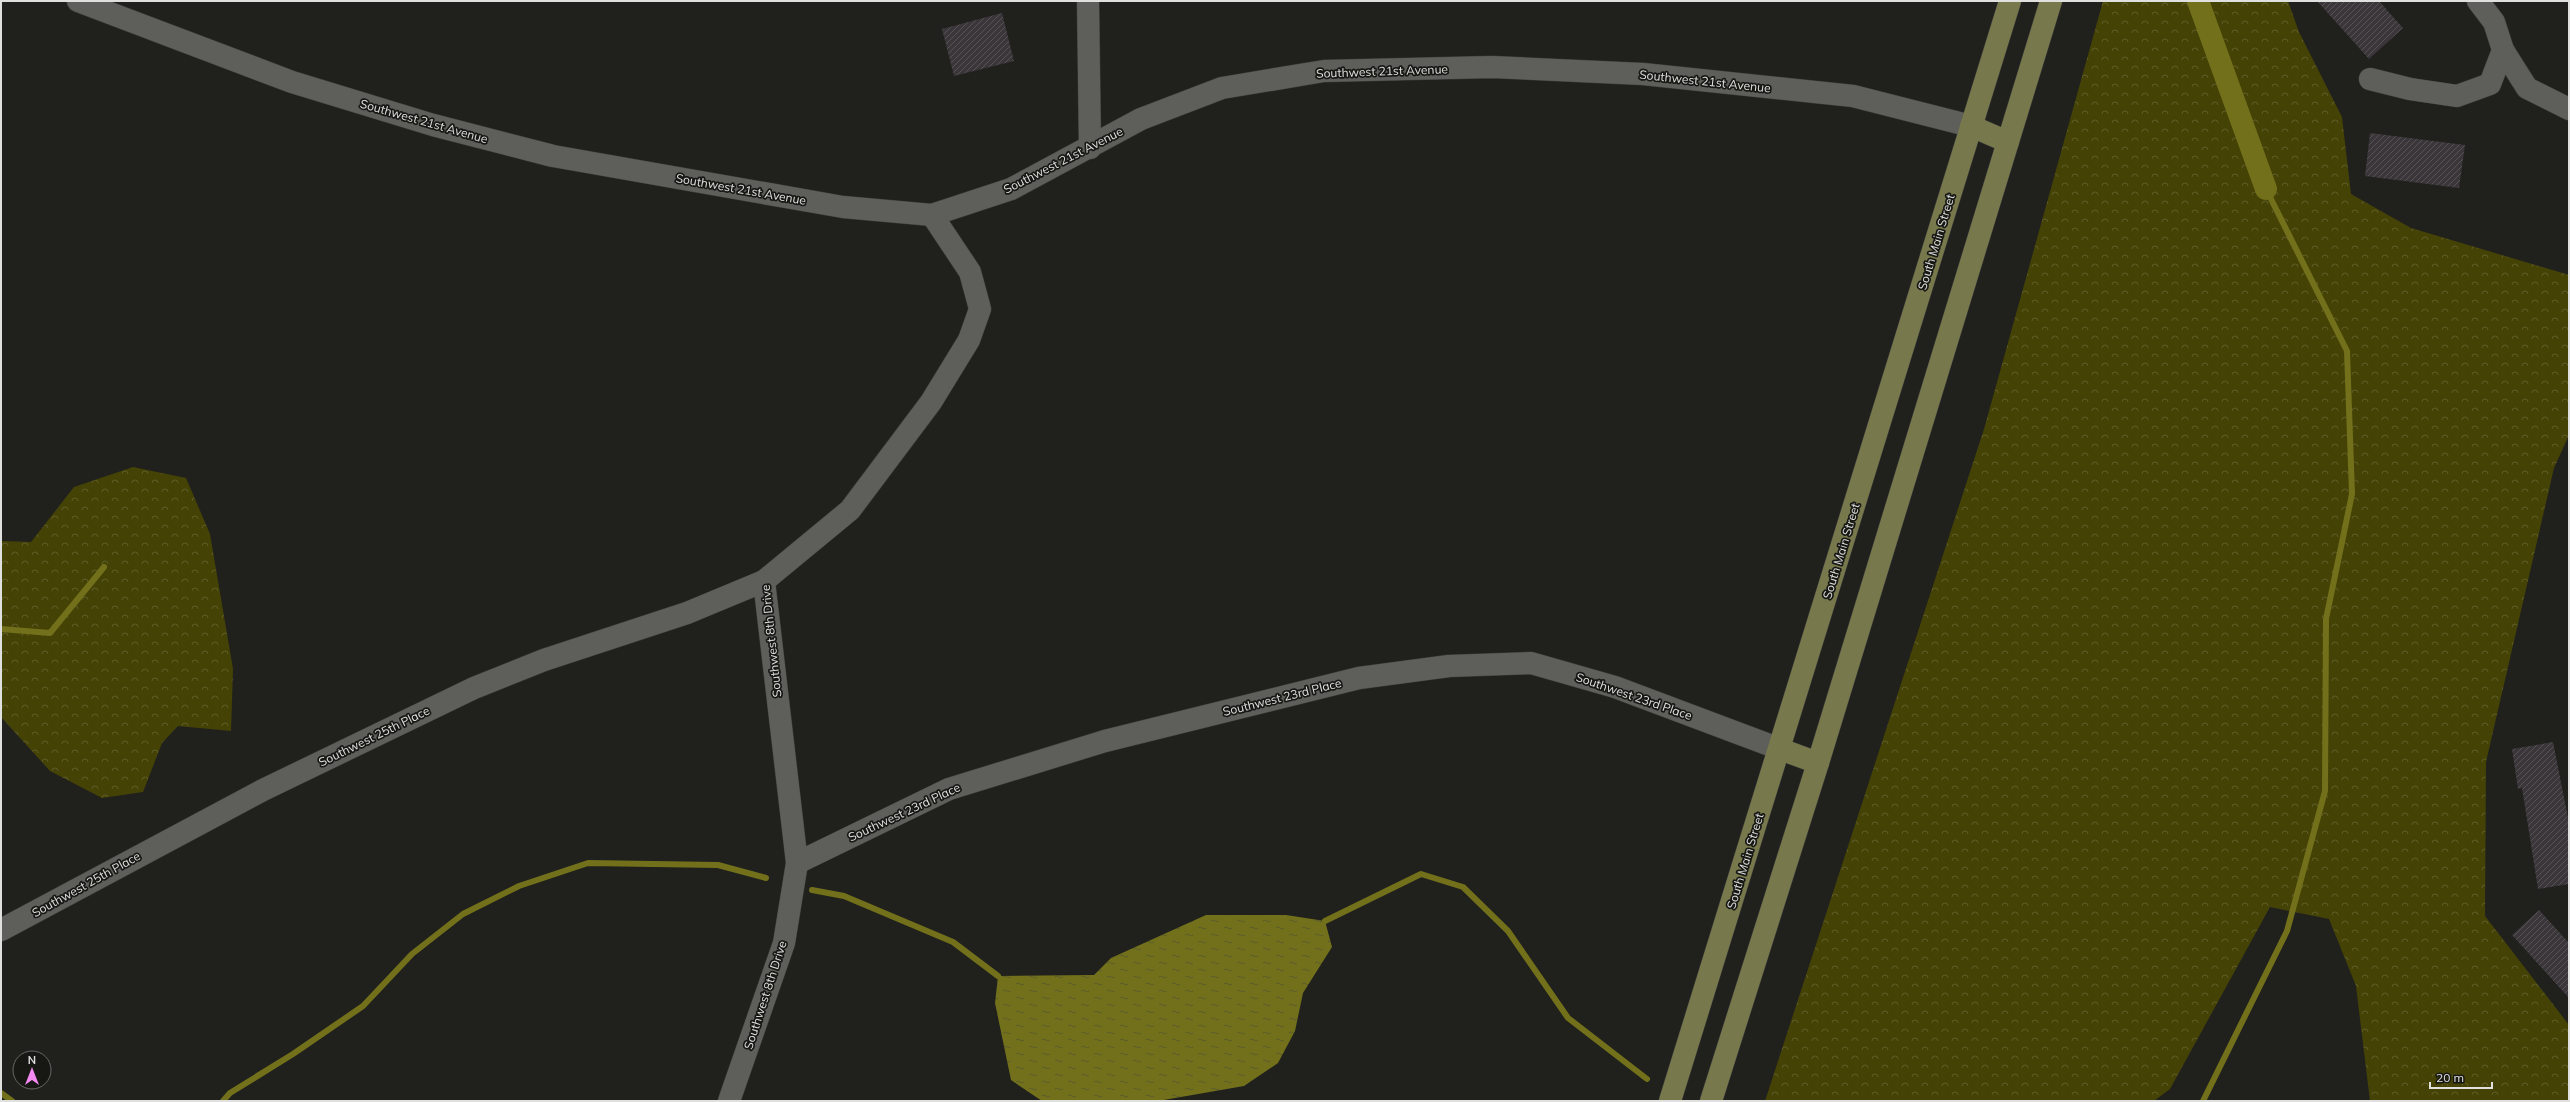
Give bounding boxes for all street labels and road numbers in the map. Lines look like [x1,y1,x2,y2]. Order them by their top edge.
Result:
street label: Southwest 21st Avenue [1316,61,1448,81]
street label: Southwest 21st Avenue [1639,67,1771,95]
street label: Southwest 21st Avenue [359,96,489,146]
street label: Southwest 21st Avenue [1001,123,1125,197]
street label: Southwest 21st Avenue [675,170,807,208]
street label: South Main Street [1914,192,1958,292]
street label: South Main Street [1819,501,1863,601]
street label: Southwest 8th Drive [758,584,784,698]
street label: Southwest 23rd Place [1574,669,1694,723]
street label: Southwest 23rd Place [1221,675,1343,719]
street label: Southwest 25th Place [316,703,432,769]
street label: Southwest 23rd Place [846,779,962,845]
street label: South Main Street [1723,811,1767,911]
street label: Southwest 25th Place [29,848,143,920]
street label: Southwest 8th Drive [740,939,790,1051]

